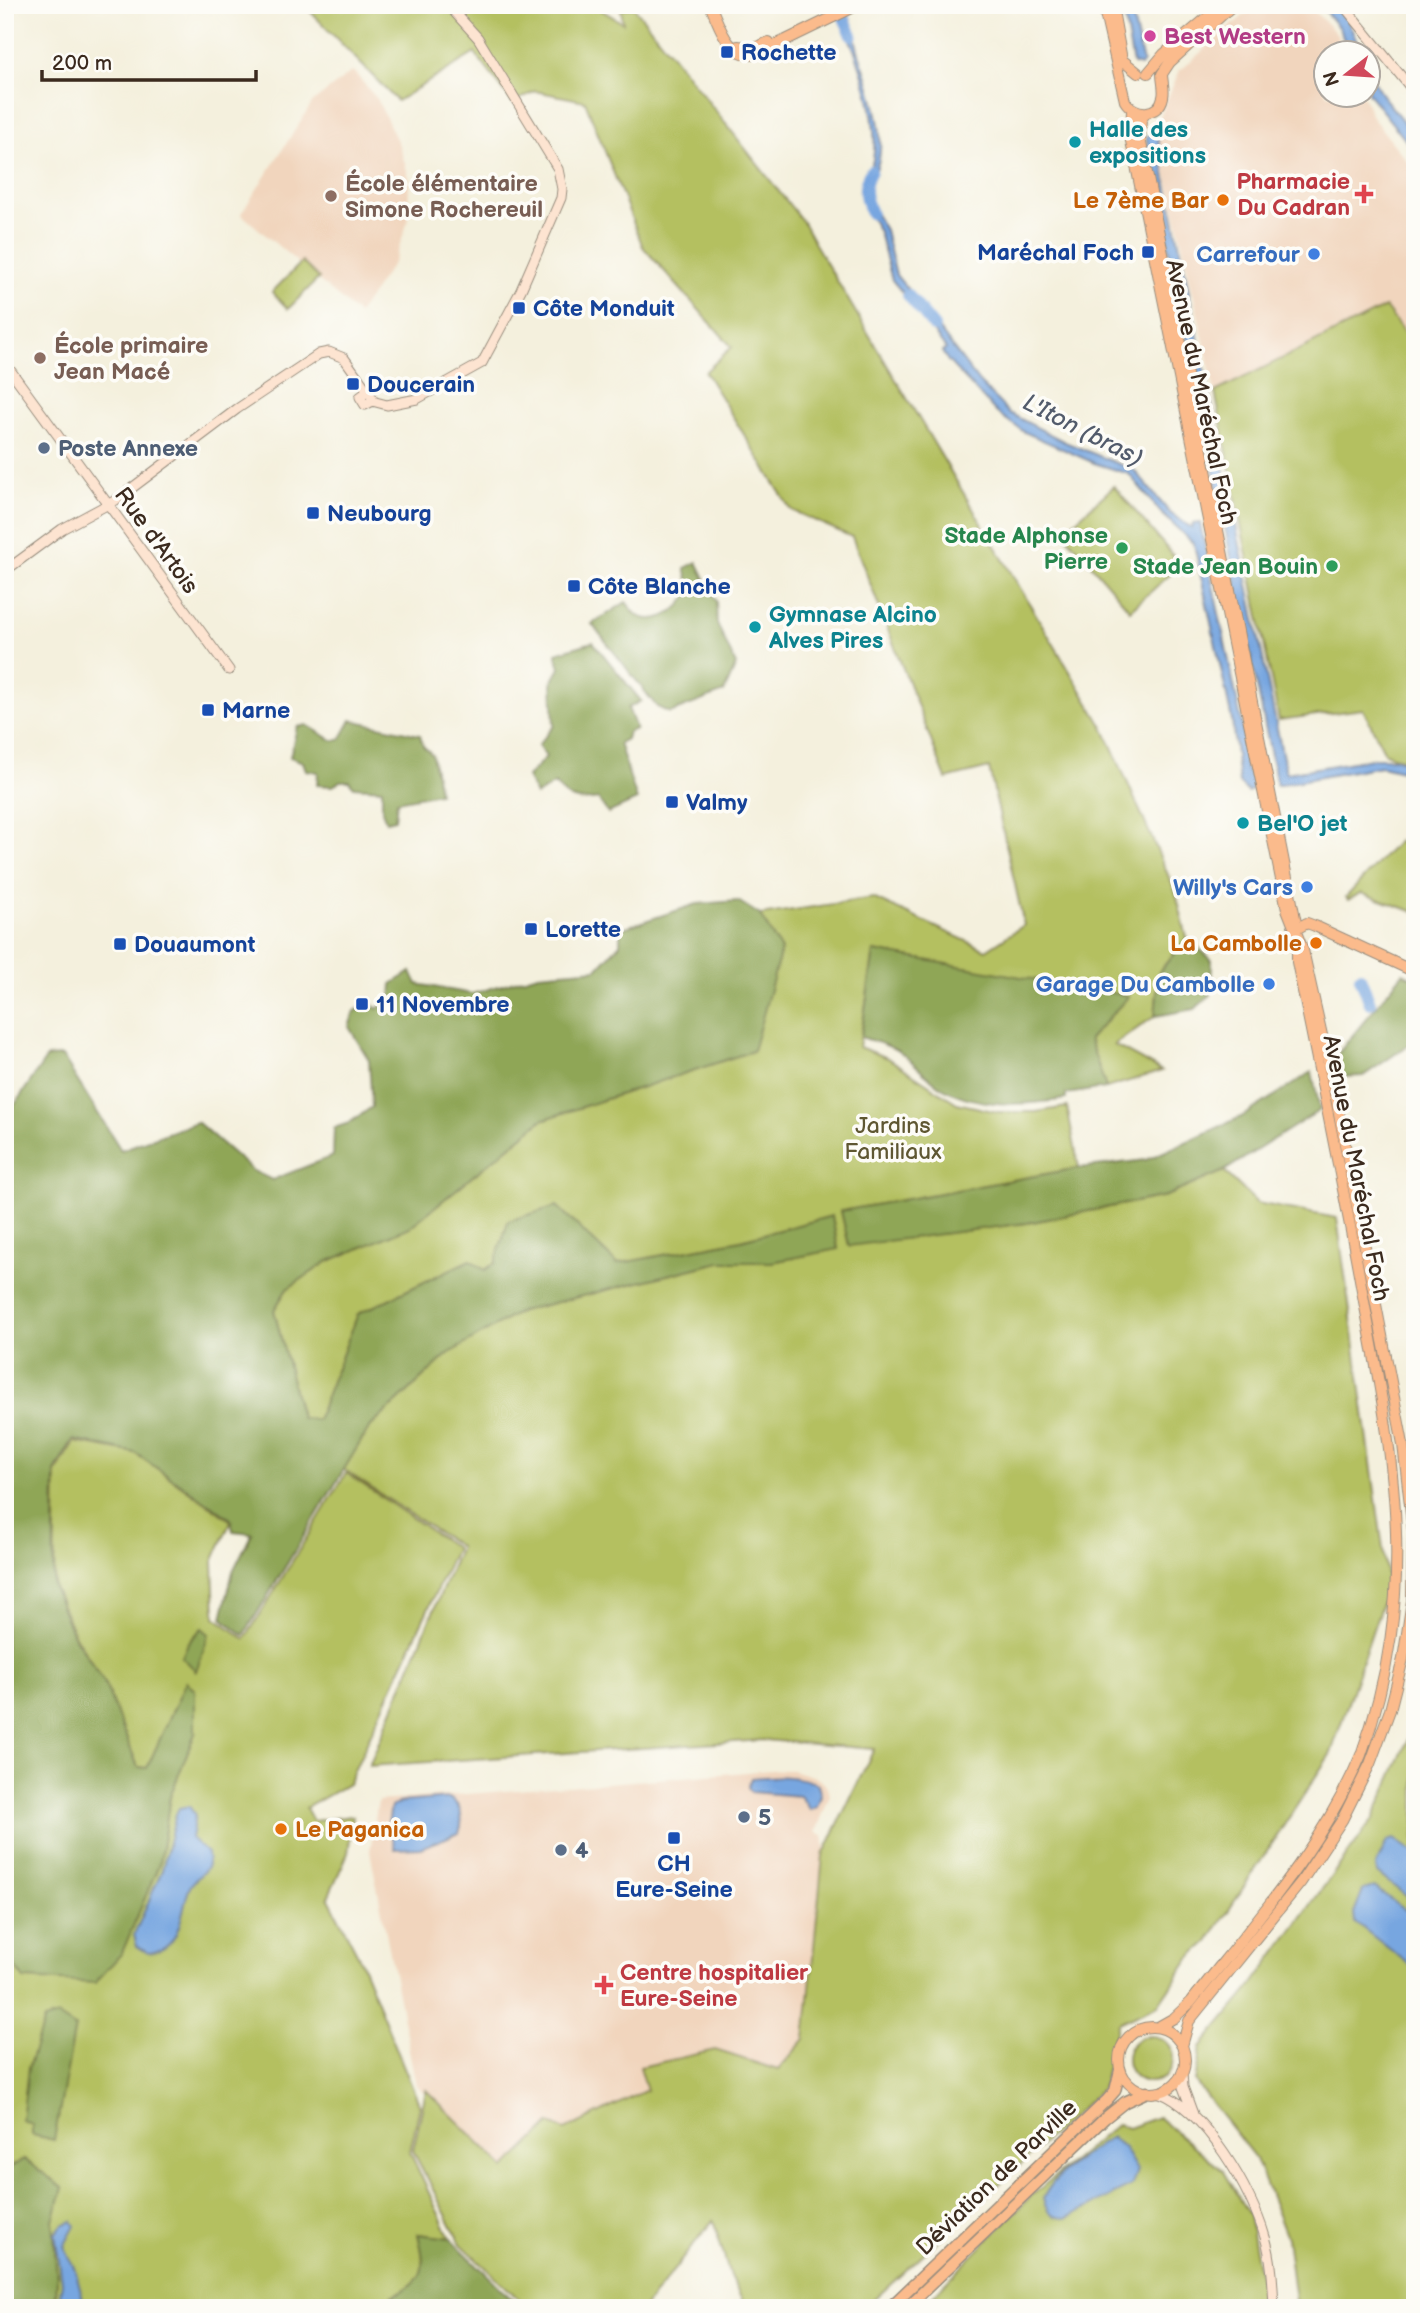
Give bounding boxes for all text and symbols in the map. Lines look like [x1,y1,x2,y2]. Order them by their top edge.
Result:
place label: Best Western [1164,23,1306,51]
marker: Best Western [1142,28,1158,44]
scale bar [42,38,256,82]
north arrow [1312,38,1382,108]
place label: Rochette [741,39,836,67]
marker: Rochette [719,44,735,60]
text: 200 m [52,51,112,76]
text: N [1319,68,1345,89]
place label: Halle des expositions [1089,116,1206,170]
marker: Halle des expositions [1067,134,1083,150]
place label: Pharmacie Du Cadran [1236,168,1350,222]
place label: École élémentaire Simone Rochereuil [345,169,543,224]
marker: Pharmacie Du Cadran [1356,186,1372,202]
place label: Le 7ème Bar [1073,187,1210,215]
marker: École élémentaire Simone Rochereuil [323,188,339,204]
marker: Le 7ème Bar [1215,192,1231,208]
place label: Maréchal Foch [977,239,1134,267]
place label: Carrefour [1196,241,1301,269]
marker: Maréchal Foch [1140,244,1156,260]
marker: Carrefour [1306,246,1322,262]
street label: Avenue du Maréchal Foch [1159,257,1243,527]
place label: Côte Monduit [533,295,675,323]
marker: Côte Monduit [511,300,527,316]
place label: École primaire Jean Macé [54,331,208,386]
marker: École primaire Jean Macé [32,350,48,366]
place label: Doucerain [367,371,475,399]
marker: Doucerain [345,376,361,392]
water label: L'Iton (bras) [1018,388,1148,473]
place label: Poste Annexe [58,435,198,463]
marker: Poste Annexe [36,440,52,456]
street label: Rue d'Artois [108,482,204,599]
place label: Neubourg [327,500,432,528]
marker: Neubourg [305,505,321,521]
place label: Stade Alphonse Pierre [945,522,1108,576]
marker: Stade Alphonse Pierre [1114,540,1130,556]
place label: Stade Jean Bouin [1133,553,1318,581]
marker: Stade Jean Bouin [1324,558,1340,574]
place label: Côte Blanche [588,573,731,601]
marker: Côte Blanche [566,578,582,594]
place label: Gymnase Alcino Alves Pires [768,601,937,655]
marker: Gymnase Alcino Alves Pires [747,619,763,635]
place label: Marne [222,697,290,725]
marker: Marne [200,702,216,718]
place label: Valmy [686,789,748,817]
marker: Valmy [664,794,680,810]
place label: Bel'O jet [1257,810,1348,838]
marker: Bel'O jet [1235,815,1251,831]
place label: Willy's Cars [1173,874,1293,902]
marker: Willy's Cars [1299,879,1315,895]
place label: Lorette [545,916,621,944]
marker: Lorette [523,921,539,937]
place label: La Cambolle [1170,930,1302,958]
place label: Douaumont [134,931,256,959]
marker: La Cambolle [1308,935,1324,951]
marker: Douaumont [112,936,128,952]
place label: Garage Du Cambolle [1036,971,1255,999]
marker: Garage Du Cambolle [1261,976,1277,992]
place label: 11 Novembre [376,991,510,1019]
marker: 11 Novembre [354,996,370,1012]
street label: Avenue du Maréchal Foch [1316,1033,1396,1304]
park label: Jardins Familiaux [844,1112,942,1166]
place label: 5 [758,1804,771,1832]
marker: 5 [736,1809,752,1825]
place label: Le Paganica [295,1816,424,1844]
marker: Le Paganica [273,1821,289,1837]
marker: CH Eure-Seine [666,1830,682,1846]
place label: 4 [575,1837,589,1865]
marker: 4 [553,1842,569,1858]
place label: CH Eure-Seine [615,1850,733,1904]
place label: Centre hospitalier Eure-Seine [620,1959,809,2013]
marker: Centre hospitalier Eure-Seine [594,1975,614,1995]
street label: Déviation de Parville [911,2094,1083,2262]

